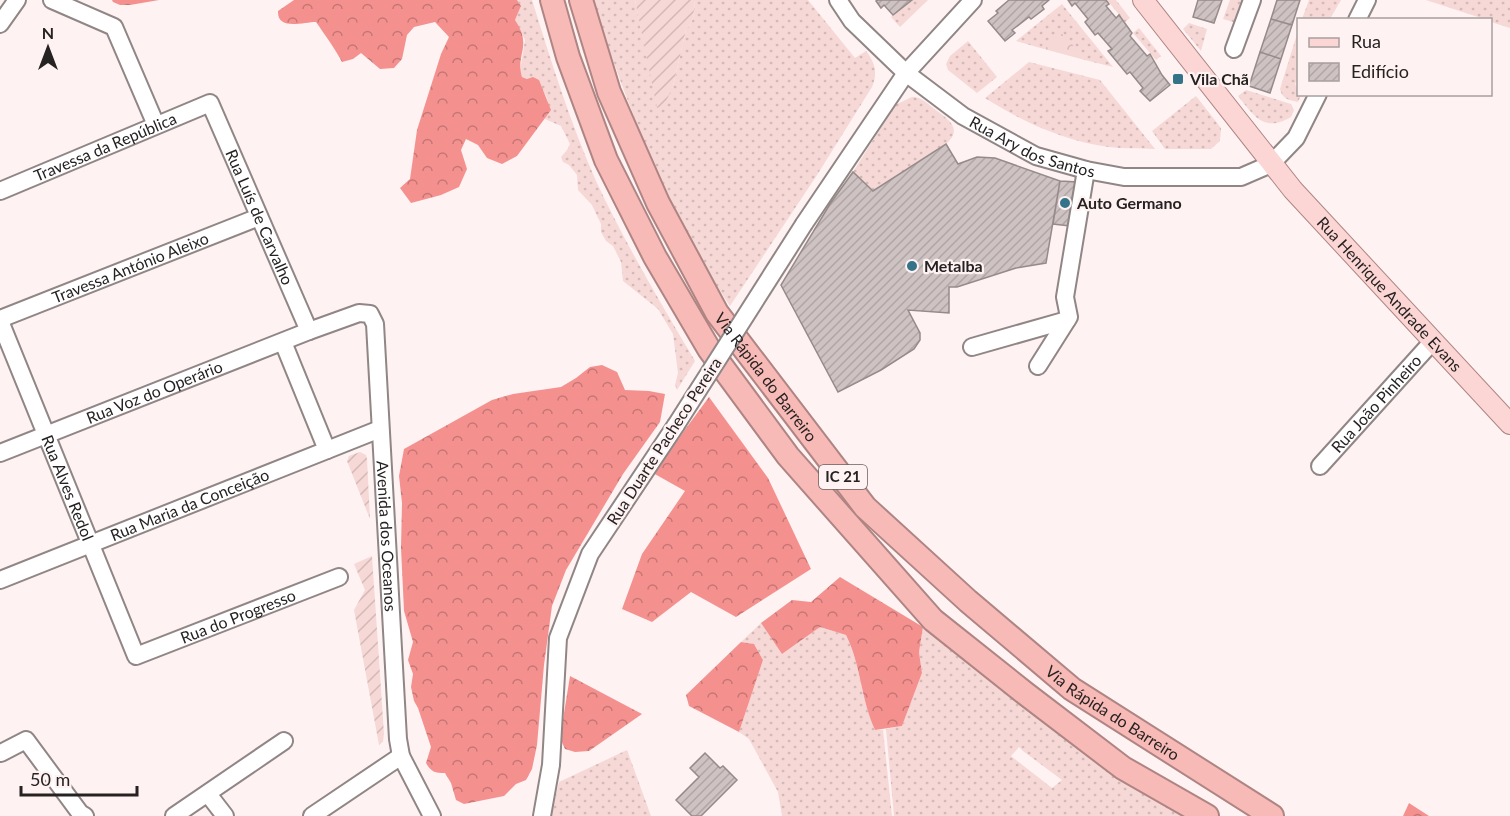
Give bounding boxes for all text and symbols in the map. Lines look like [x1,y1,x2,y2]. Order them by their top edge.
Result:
north arrow [18,18,78,78]
legend [1297,18,1492,96]
text: N [42,23,54,42]
text: Rua [1351,30,1381,52]
text: Edifício [1351,60,1409,82]
place label: Vila Chã [1189,69,1249,88]
marker: Vila Chã [1171,72,1185,86]
street label: Travessa da República [31,108,179,185]
street label: Rua Ary dos Santos [967,112,1096,180]
street label: Rua Luís de Carvalho [222,146,298,288]
place label: Auto Germano [1076,193,1182,212]
marker: Auto Germano [1058,196,1072,210]
street label: Rua Henrique Andrade Evans [1313,212,1466,375]
street label: Travessa António Aleixo [49,228,211,307]
place label: Metalba [924,256,983,275]
marker: Metalba [905,259,919,273]
street label: Via Rápida do Barreiro [711,309,821,445]
street label: Rua João Pinheiro [1327,351,1425,456]
street label: Rua Duarte Pacheco Pereira [602,353,725,528]
street label: Rua Voz do Operário [83,356,225,427]
street label: Rua Alves Redol [38,432,98,543]
street label: Avenida dos Oceanos [374,460,401,612]
street label: Rua Maria da Conceição [107,464,271,544]
road number: IC 21 [819,465,867,489]
street label: Rua do Progresso [177,585,298,647]
street label: Via Rápida do Barreiro [1042,661,1183,764]
scale bar [21,759,136,797]
text: 50 m [30,768,70,790]

